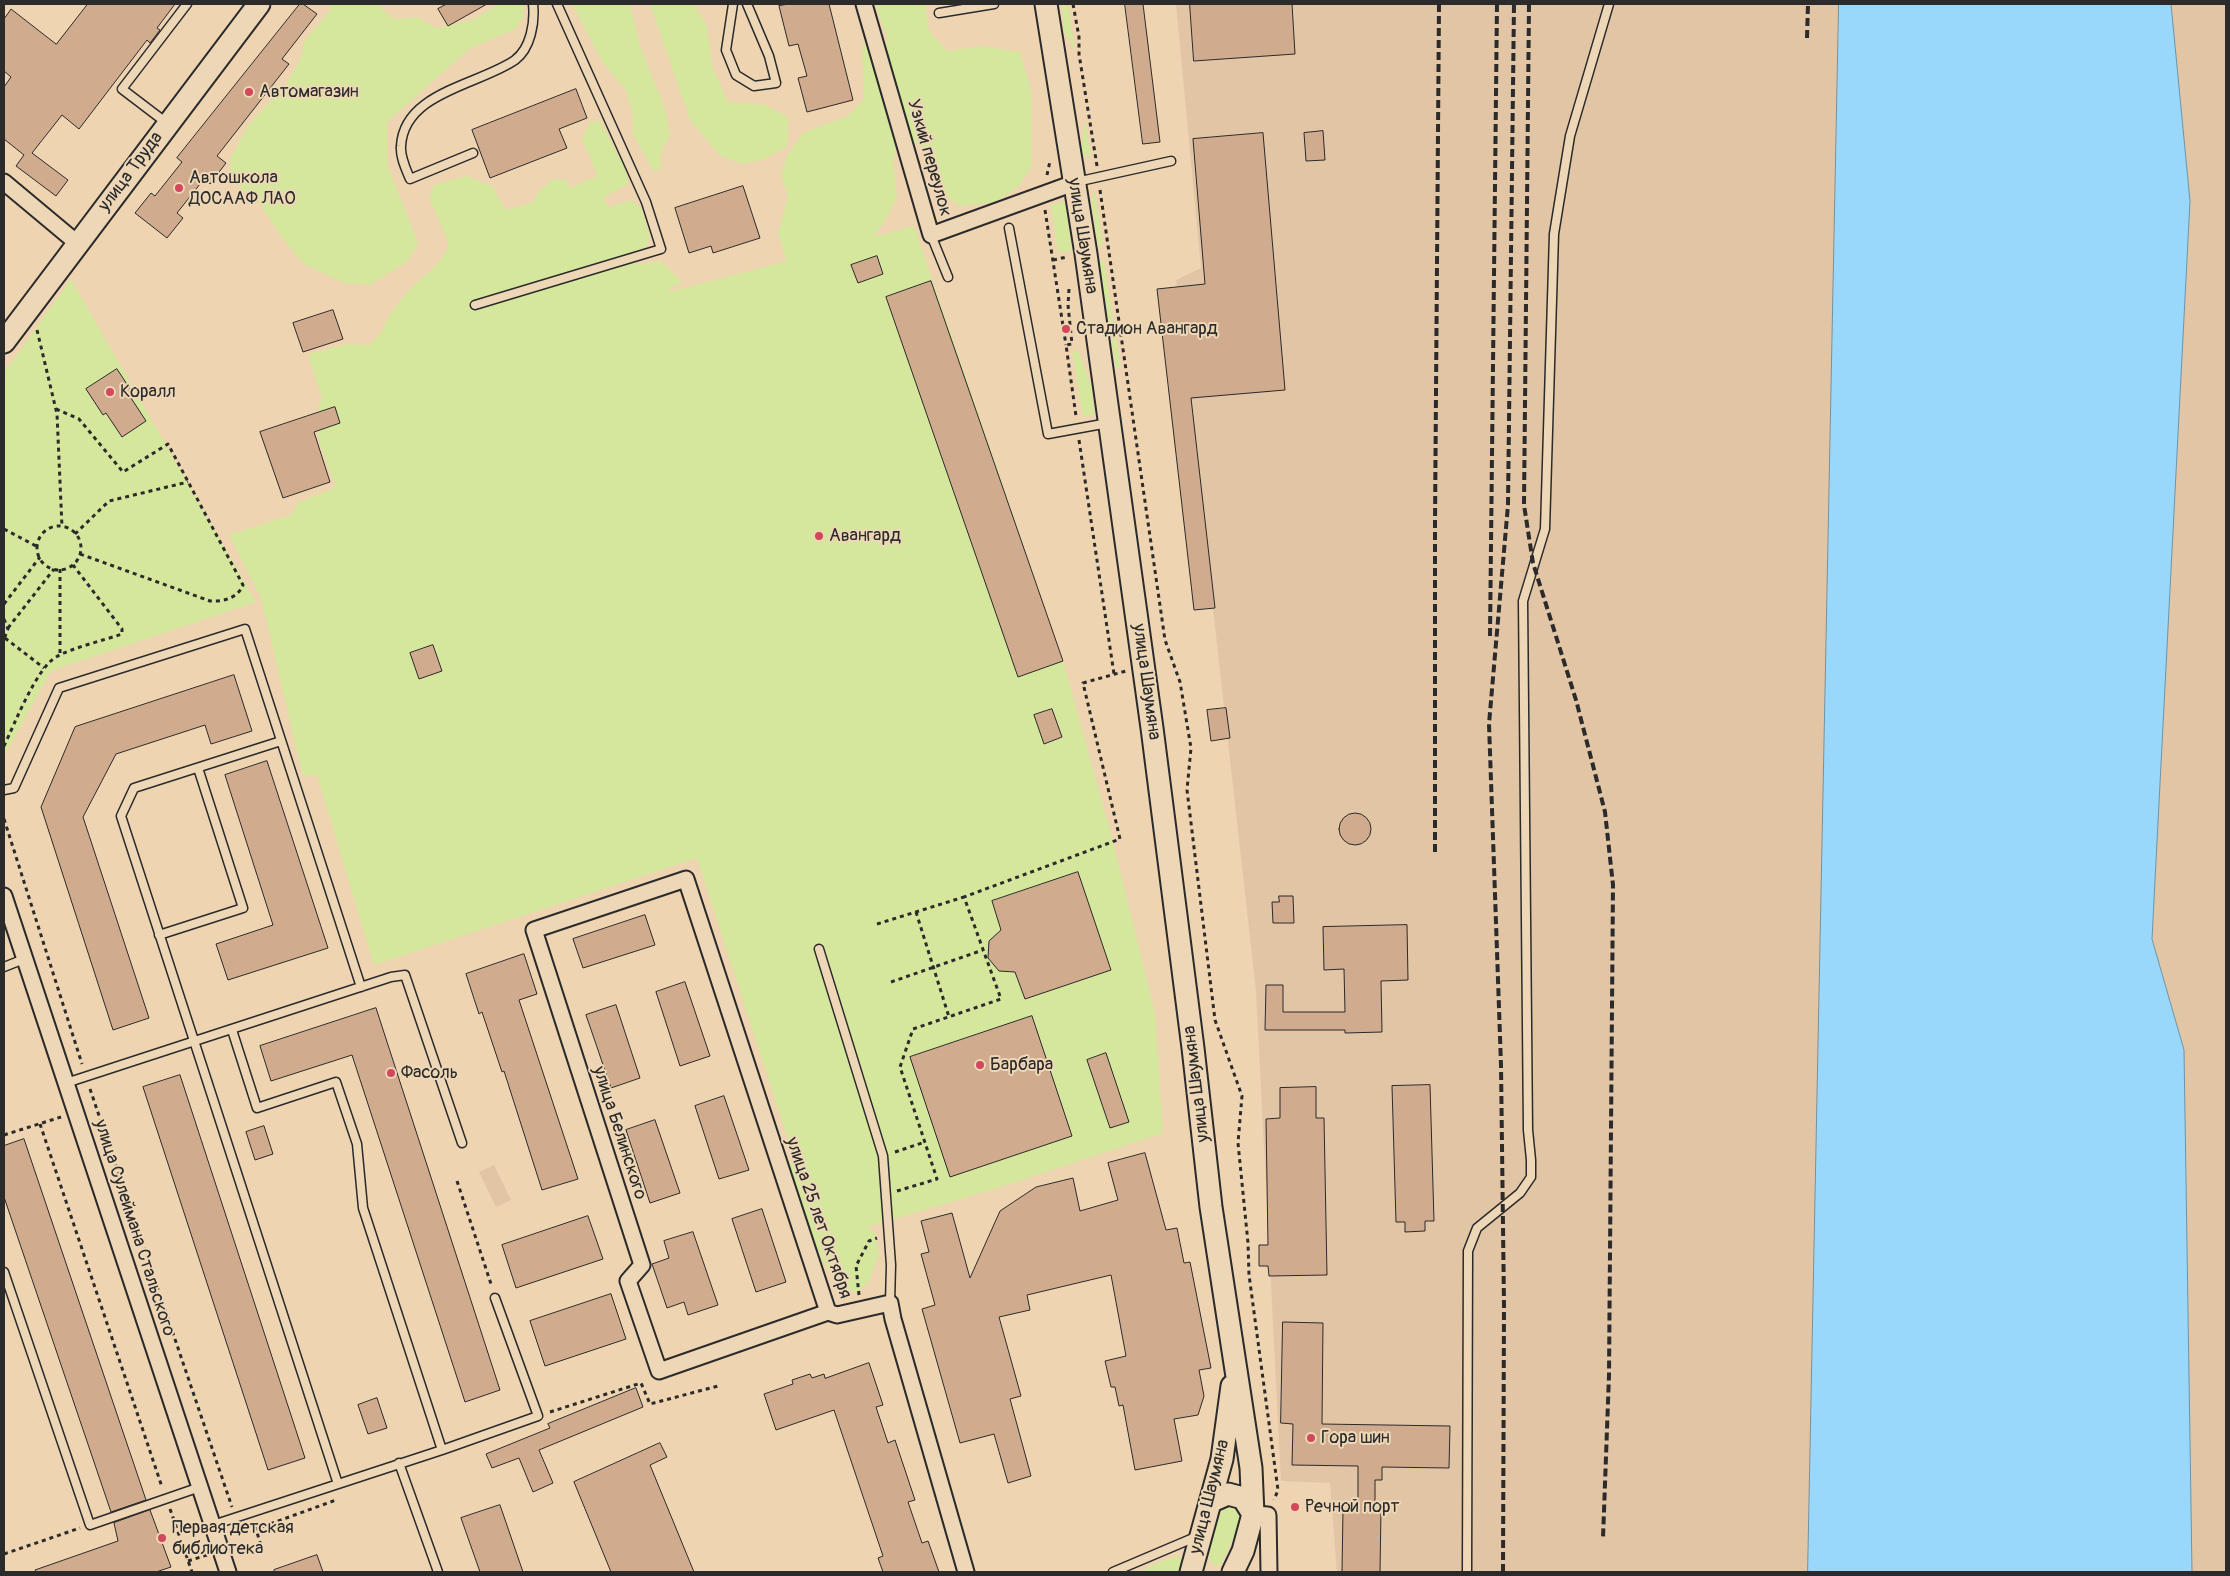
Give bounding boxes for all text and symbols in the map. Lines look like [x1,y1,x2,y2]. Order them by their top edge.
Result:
place label: Автомагазин [259,81,359,103]
marker: Автомагазин [243,86,255,98]
street label: Узкий переулок [902,97,956,219]
street label: улица Труда [94,128,168,216]
place label: Автошкола ДОСААФ ЛАО [189,167,296,210]
street label: улица Шаумяна [1062,176,1102,296]
marker: Автошкола ДОСААФ ЛАО [173,182,185,194]
place label: Стадион Авангард [1076,318,1218,340]
marker: Стадион Авангард [1060,323,1072,335]
place label: Коралл [120,381,176,403]
marker: Коралл [104,386,116,398]
place label: Авангард [829,525,901,547]
marker: Авангард [813,530,825,542]
street label: улица Шаумяна [1127,622,1165,742]
street label: улица Шаумяна [1179,1025,1215,1143]
place label: Барбара [990,1054,1053,1076]
marker: Барбара [974,1059,986,1071]
place label: Фасоль [401,1062,458,1084]
street label: улица Белинского [587,1064,651,1202]
marker: Фасоль [385,1067,397,1079]
street label: улица Сулеймана Стальского [89,1117,179,1339]
street label: улица 25 лет Октября [780,1134,856,1302]
place label: Гора шин [1321,1427,1390,1449]
marker: Гора шин [1305,1432,1317,1444]
street label: улица Шаумяна [1185,1438,1235,1556]
place label: Речной порт [1305,1496,1399,1518]
marker: Речной порт [1289,1501,1301,1513]
place label: Первая детская библиотека [172,1517,294,1560]
marker: Первая детская библиотека [156,1532,168,1544]

